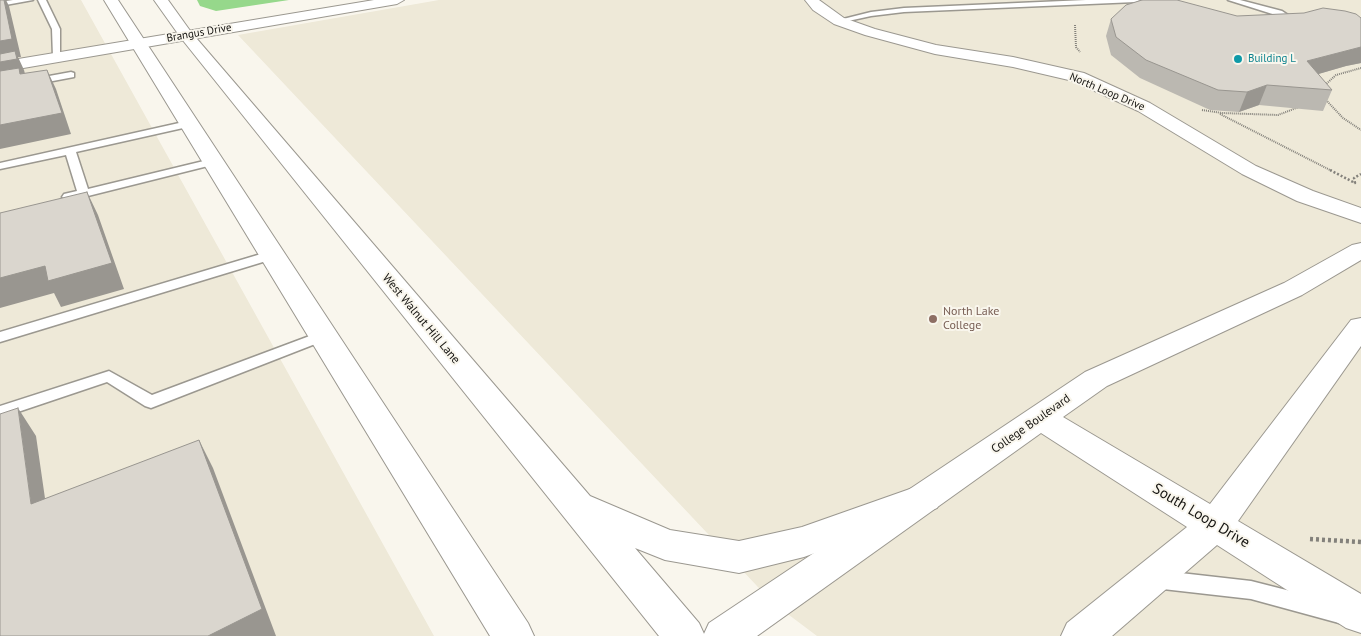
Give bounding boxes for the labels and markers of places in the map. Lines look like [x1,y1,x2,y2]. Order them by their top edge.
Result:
place label: Building L [1248,52,1296,66]
marker: Building L [1232,53,1244,65]
place label: North Lake College [943,305,999,333]
marker: North Lake College [927,313,939,325]

